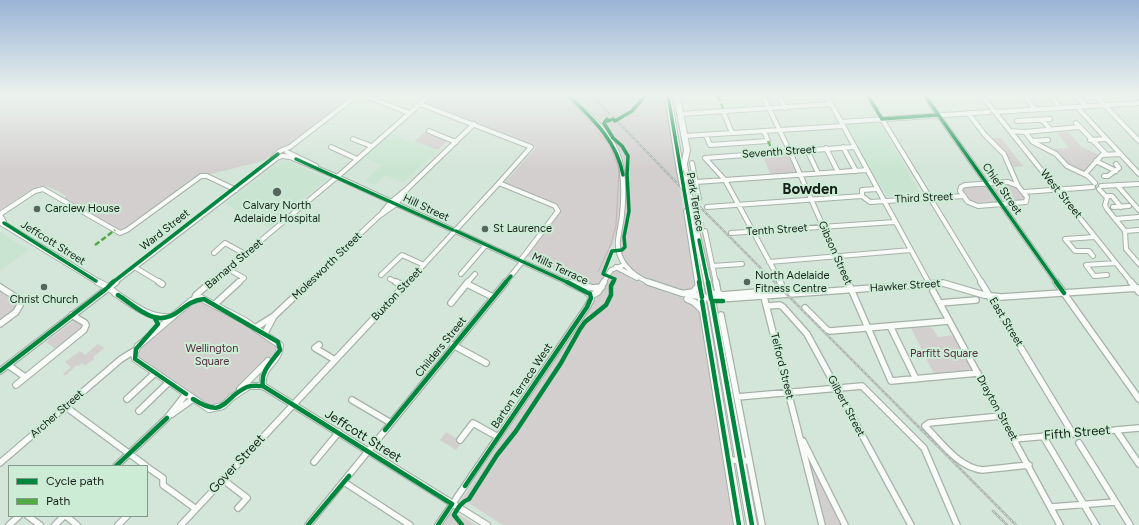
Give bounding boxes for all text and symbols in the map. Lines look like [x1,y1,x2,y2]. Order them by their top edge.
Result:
street label: Seventh Street [742,143,816,161]
street label: Chief Street [979,161,1025,217]
street label: West Street [1037,167,1085,221]
street label: Park Terrace [683,171,707,233]
district label: Bowden [782,181,838,199]
marker: Calvary North Adelaide Hospital [271,186,283,198]
street label: Third Street [894,190,954,206]
street label: Hill Street [401,192,451,224]
place label: Calvary North Adelaide Hospital [234,199,320,225]
place label: Carclew House [45,202,120,216]
marker: Carclew House [32,204,42,214]
street label: Ward Street [138,207,192,253]
street label: Jeffcott Street [18,218,88,268]
street label: Gibson Street [815,219,855,287]
street label: Tenth Street [746,221,808,239]
place label: St Laurence [493,222,552,236]
marker: St Laurence [480,224,490,234]
street label: Molesworth Street [289,229,365,303]
street label: Barnard Street [202,236,266,292]
street label: Mills Terrace [530,250,590,288]
street label: Buxton Street [369,265,425,323]
place label: North Adelaide Fitness Centre [755,269,829,295]
marker: North Adelaide Fitness Centre [742,277,752,287]
street label: Hawker Street [869,277,941,295]
marker: Christ Church [39,282,49,292]
place label: Christ Church [10,293,78,307]
street label: East Street [986,295,1026,349]
street label: Childers Street [413,314,469,380]
street label: Telford Street [767,331,797,401]
street label: Barton Terrace West [489,341,555,431]
park label: Wellington Square [186,342,238,368]
park label: Parfitt Square [910,347,978,361]
street label: Gilbert Street [824,373,868,439]
street label: Drayton Street [974,373,1020,443]
street label: Archer Street [28,387,86,441]
street label: Jeffcott Street [322,406,404,466]
street label: Fifth Street [1043,422,1111,444]
street label: Gover Street [206,431,268,497]
legend [8,465,148,517]
text: Cycle path [46,474,104,488]
text: Path [46,494,70,508]

